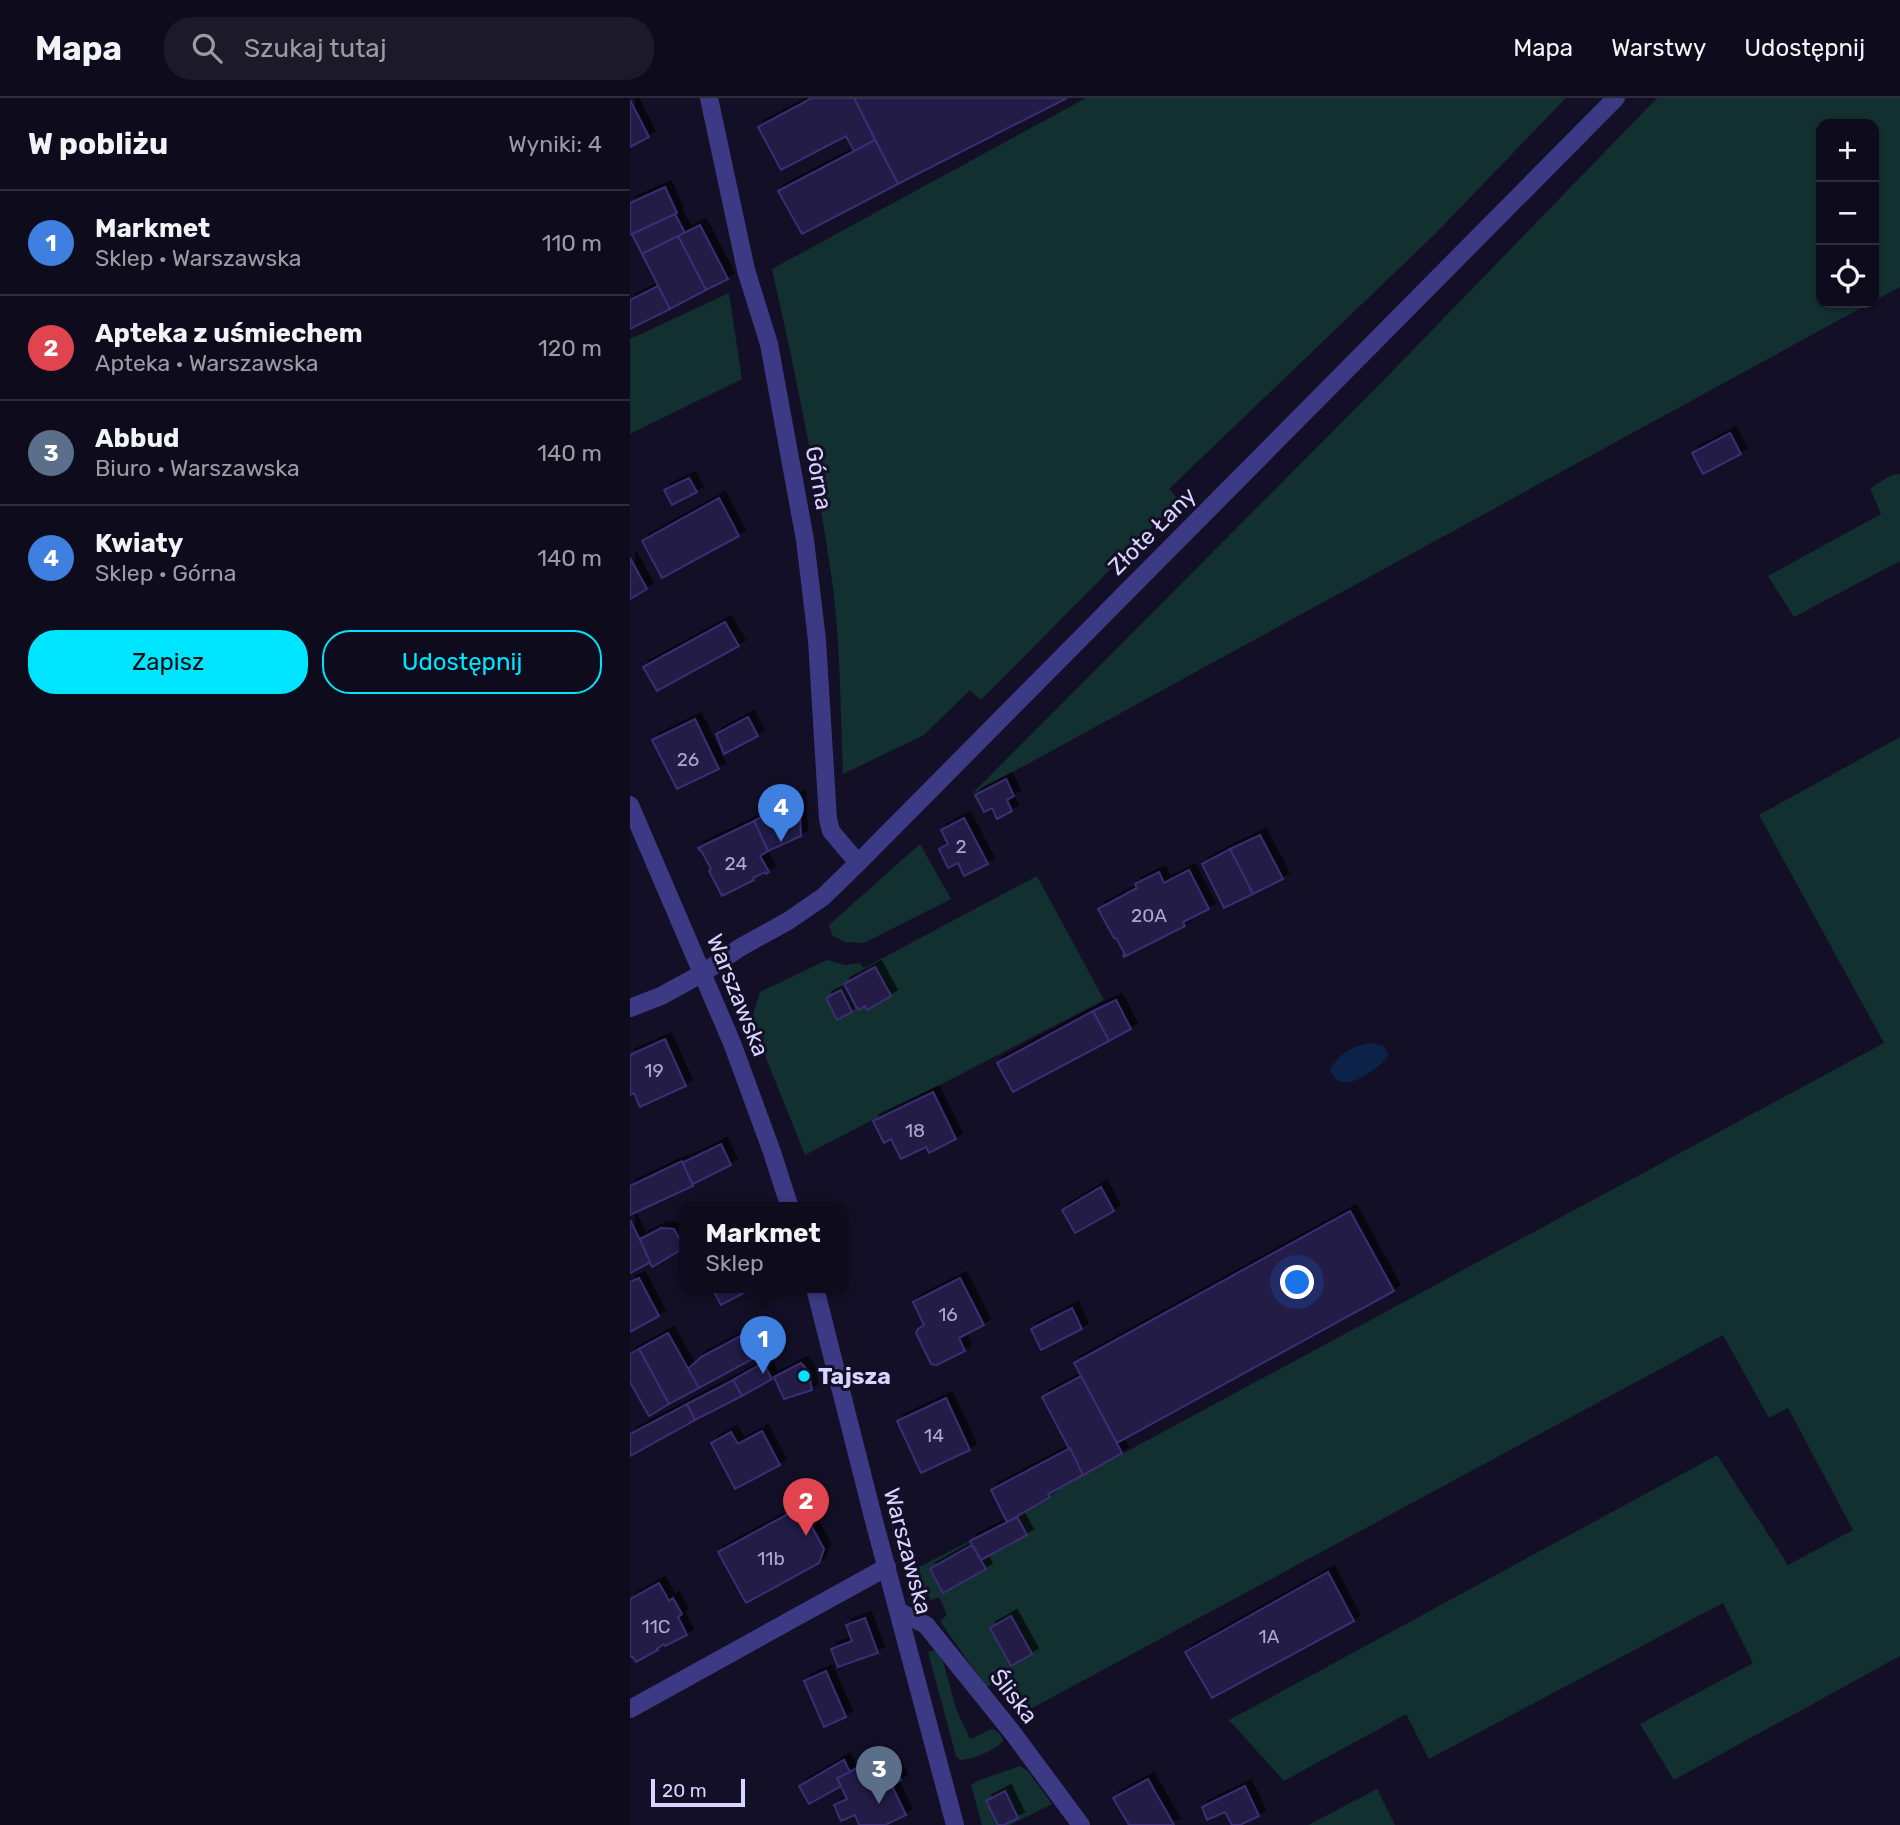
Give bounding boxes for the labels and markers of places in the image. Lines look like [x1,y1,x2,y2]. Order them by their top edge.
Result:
pin: 4 [758,784,804,842]
pin: 1 [740,1316,786,1374]
place label: Tajsza [818,1362,891,1390]
marker: Tajsza [796,1368,812,1384]
pin: 2 [783,1478,829,1536]
pin: 3 [856,1746,902,1804]

